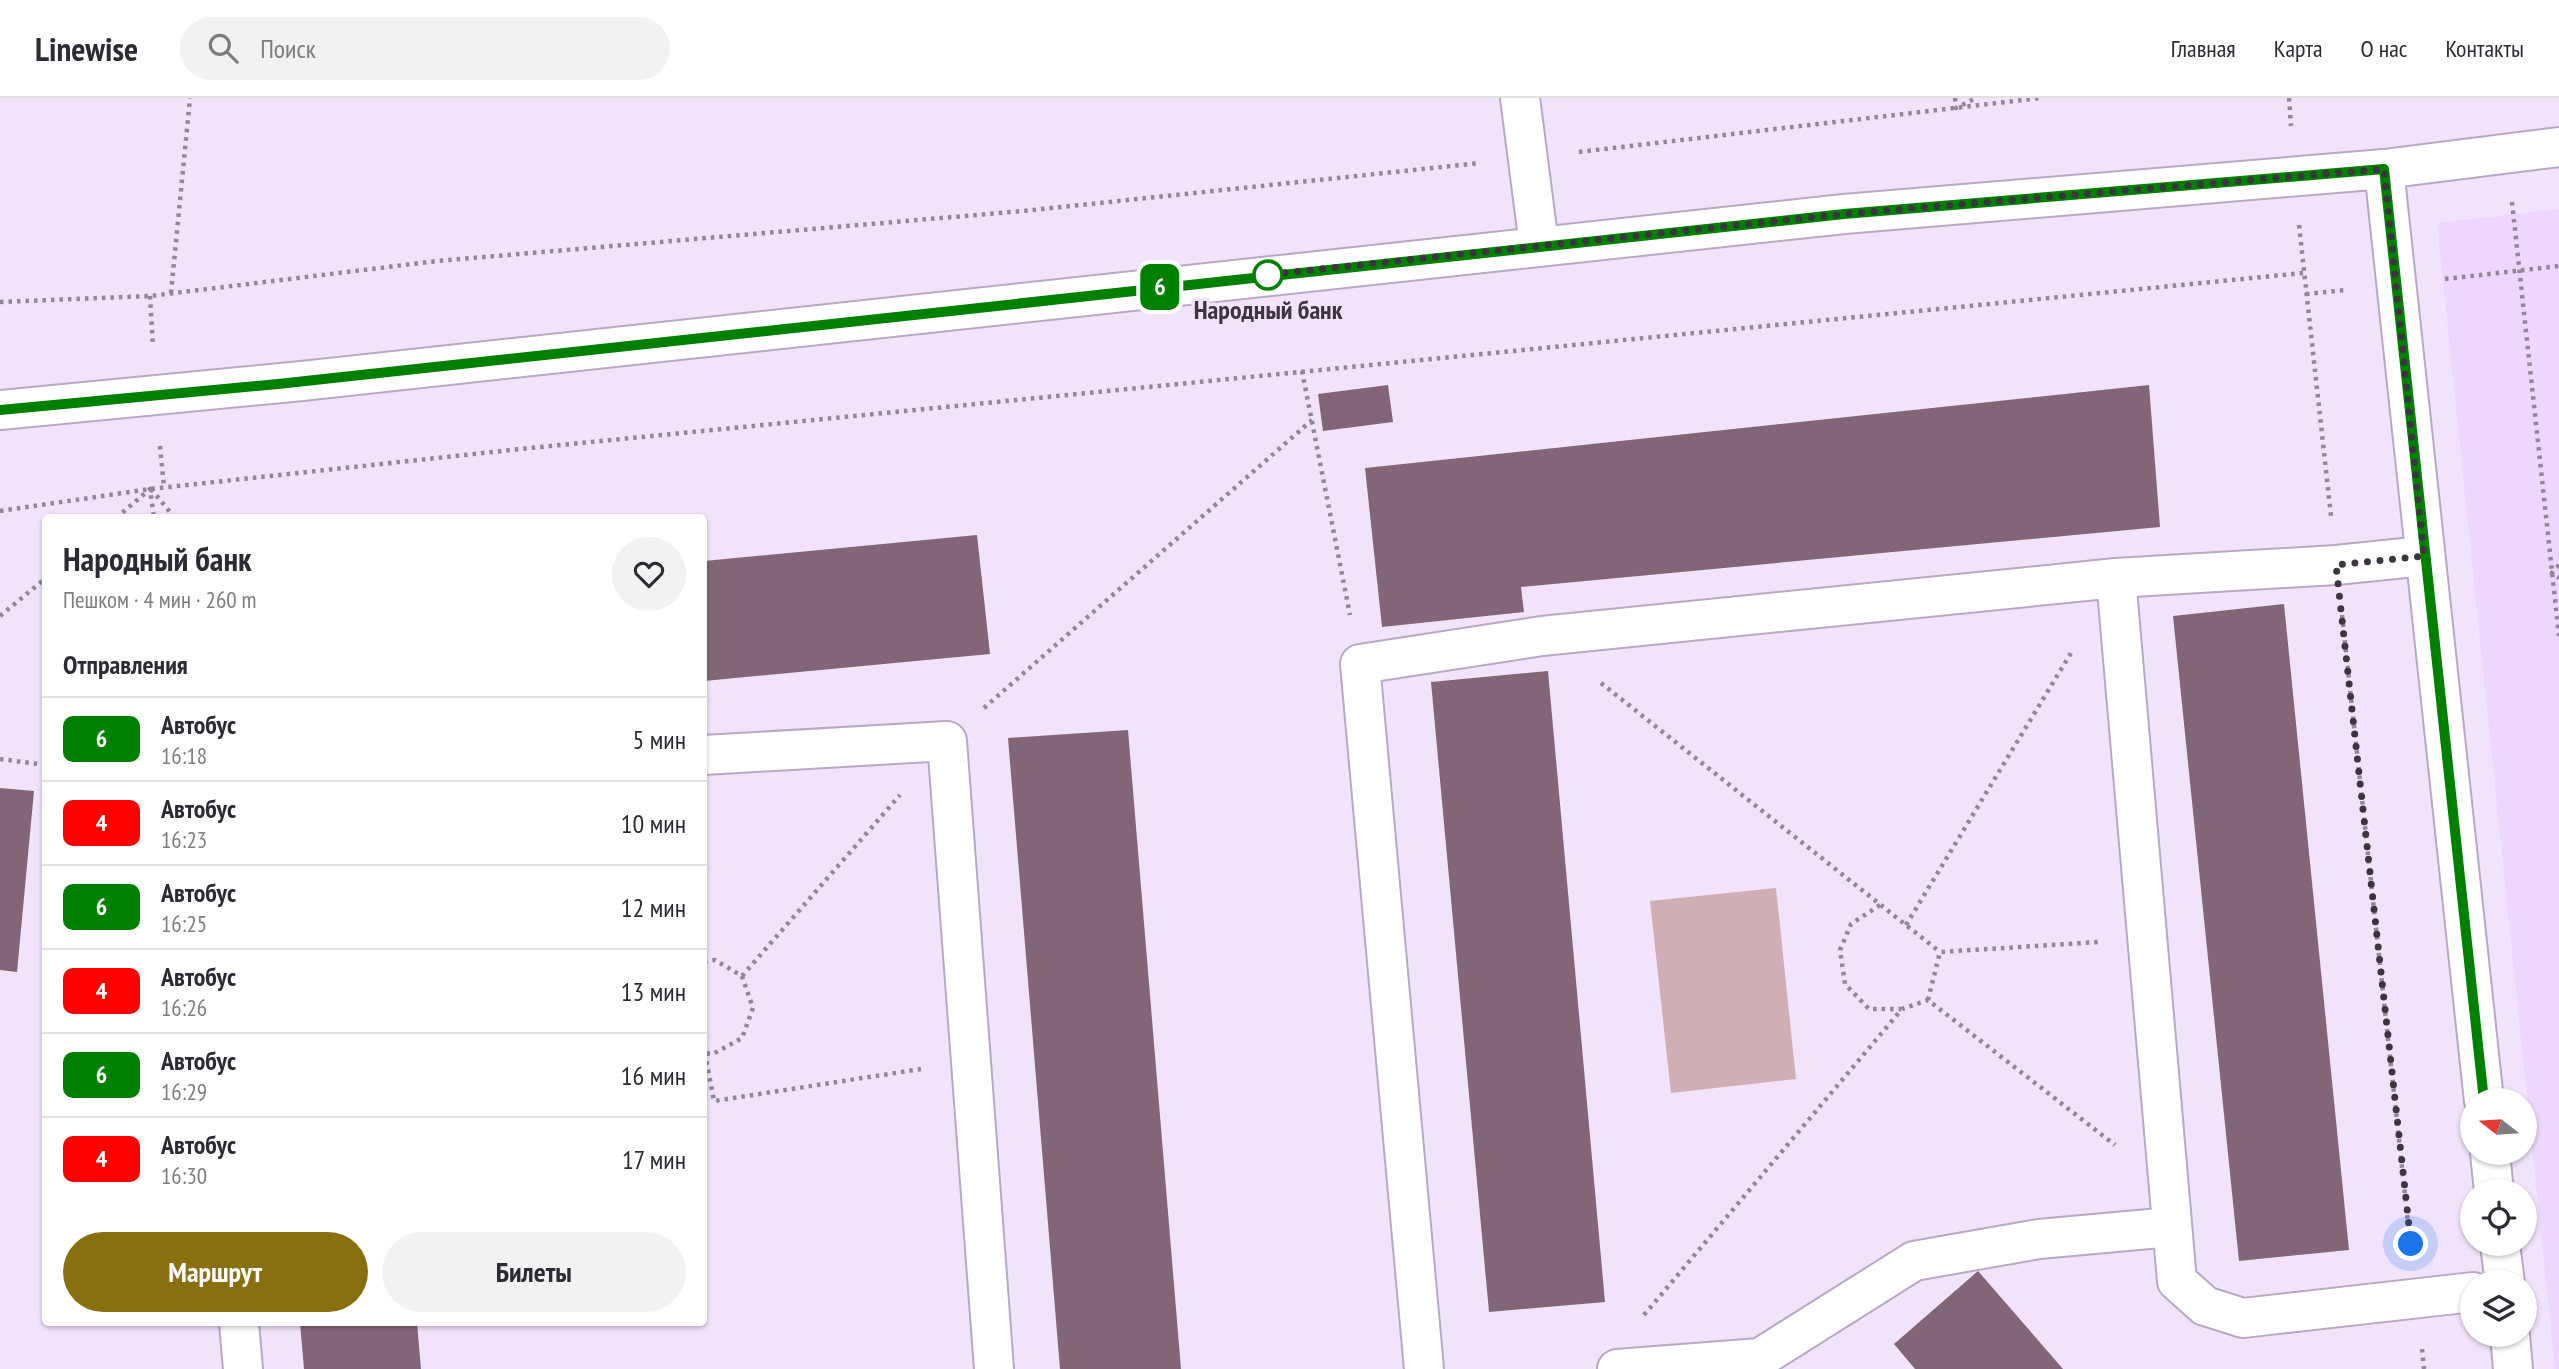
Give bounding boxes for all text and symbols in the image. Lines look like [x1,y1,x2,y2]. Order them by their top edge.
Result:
search box [180,17,670,80]
text: Linewise [35,27,138,70]
icon: search [204,29,242,67]
text: Поиск [260,32,316,65]
text: Главная [2171,33,2236,64]
text: Карта [2274,33,2323,64]
text: О нас [2361,33,2407,64]
text: Контакты [2445,33,2524,64]
marker: Народный банк [1253,260,1283,290]
line badge: 6 [1137,264,1183,310]
text: 6 [1154,271,1166,302]
place label: Народный банк [1194,293,1343,326]
text: Народный банк [63,537,252,580]
button: heart [612,537,686,611]
text: Пешком · 4 мин · 260 m [63,585,256,614]
text: Отправления [63,648,188,681]
text: Автобус [161,708,236,741]
text: 6 [96,723,107,754]
text: 5 мин [633,723,686,756]
text: 16:18 [161,741,207,770]
text: Автобус [161,792,236,825]
text: 4 [96,807,107,838]
text: 10 мин [621,807,686,840]
text: 16:23 [161,825,207,854]
text: Автобус [161,876,236,909]
text: 6 [96,891,107,922]
text: 12 мин [621,891,686,924]
text: 16:25 [161,909,207,938]
text: Автобус [161,960,236,993]
text: 4 [96,975,107,1006]
text: 13 мин [621,975,686,1008]
text: 16:26 [161,993,207,1022]
text: Автобус [161,1044,236,1077]
text: 6 [96,1059,107,1090]
text: 16 мин [621,1059,686,1092]
text: 16:29 [161,1077,207,1106]
north arrow [2460,1088,2538,1166]
map controls [2460,1088,2537,1347]
text: Автобус [161,1128,236,1161]
text: 4 [96,1143,107,1174]
text: 17 мин [622,1143,686,1176]
text: 16:30 [161,1161,207,1190]
button: locate [2460,1179,2537,1256]
your location [2393,1226,2428,1261]
button: Маршрут [63,1232,368,1312]
button: Билеты [382,1232,686,1312]
button: layers [2460,1270,2537,1347]

